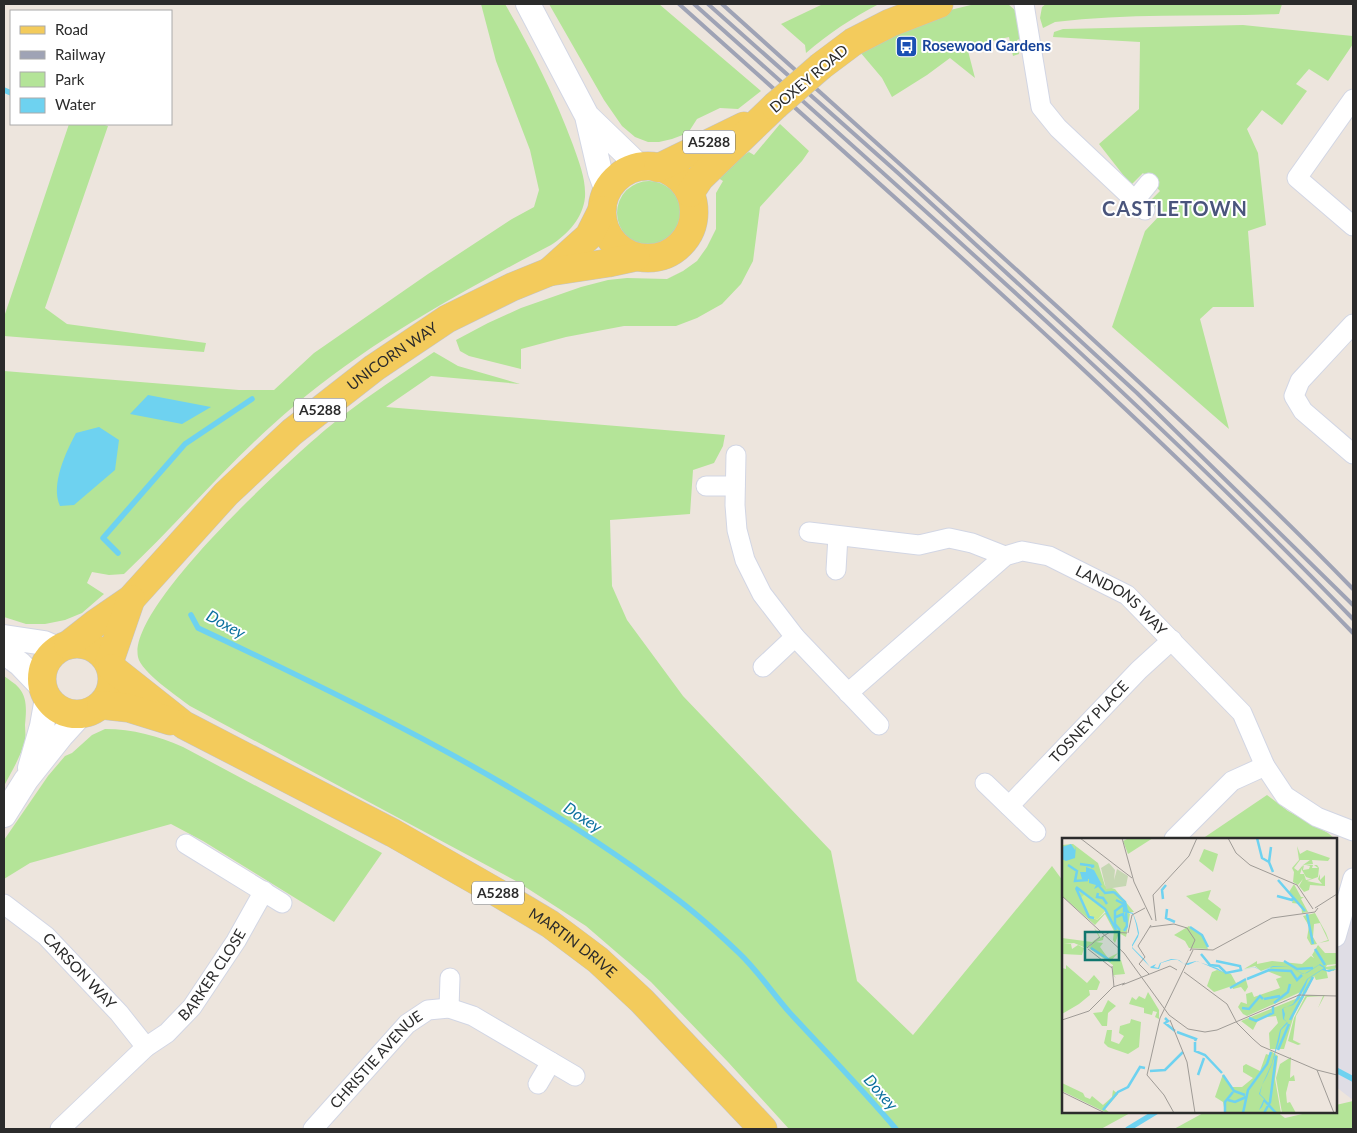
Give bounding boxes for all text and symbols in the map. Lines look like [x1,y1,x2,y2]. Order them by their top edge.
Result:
legend [10,10,172,125]
text: Road [55,20,88,38]
bus stop icon: Rosewood Gardens [894,34,918,58]
place label: Rosewood Gardens [922,36,1051,54]
street label: DOXEY ROAD [766,40,851,116]
text: Railway [55,45,106,63]
text: Park [55,70,85,88]
text: Water [55,95,96,113]
road number: A5288 [683,130,735,154]
district label: CASTLETOWN [1102,196,1248,220]
street label: UNICORN WAY [343,318,441,394]
road number: A5288 [294,398,346,422]
street label: LANDONS WAY [1073,561,1172,639]
water label: Doxey [203,605,249,642]
street label: TOSNEY PLACE [1045,677,1132,766]
water label: Doxey [561,797,606,836]
inset map [1062,838,1337,1113]
road number: A5288 [472,881,524,904]
street label: MARTIN DRIVE [526,904,621,981]
street label: BARKER CLOSE [174,926,249,1024]
street label: CARSON WAY [40,928,121,1013]
street label: CHRISTIE AVENUE [326,1006,426,1112]
water label: Doxey [860,1070,903,1114]

